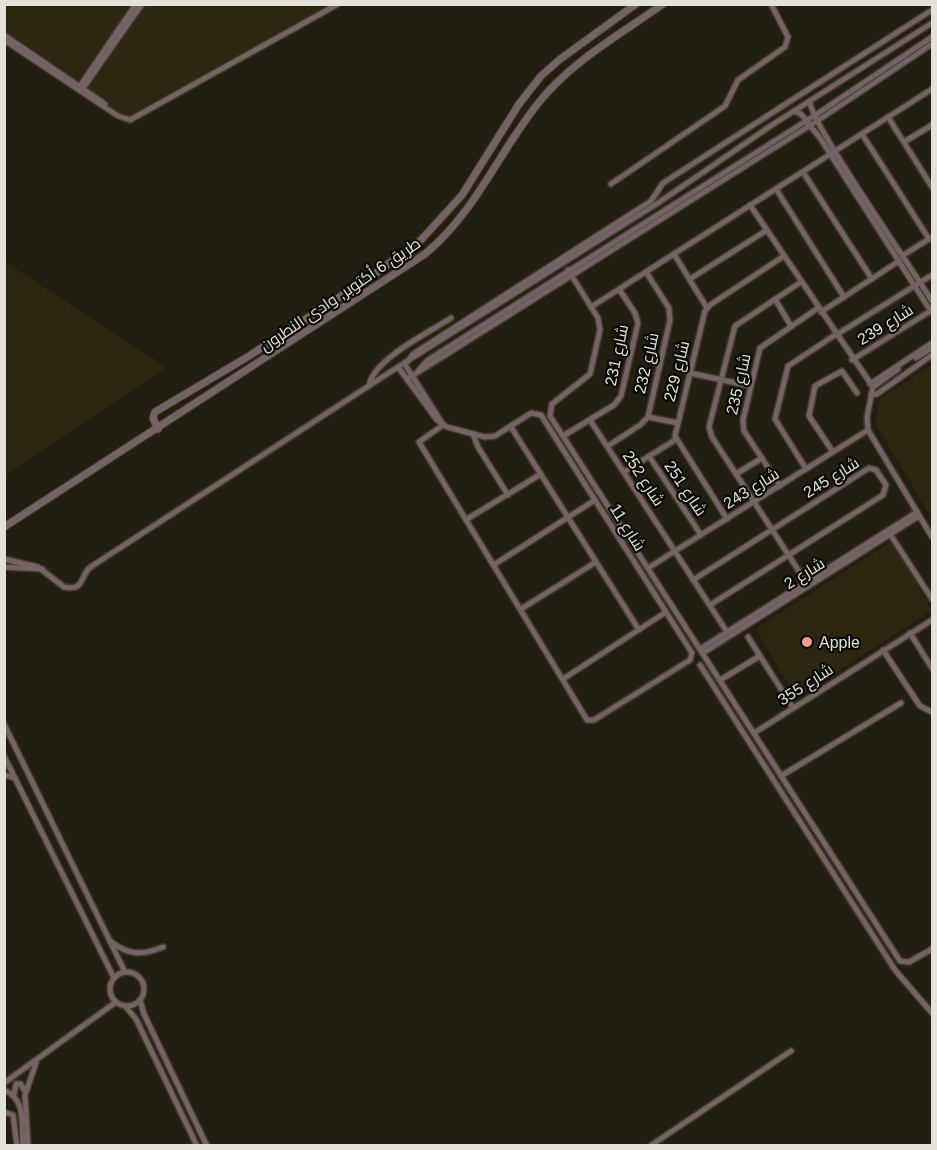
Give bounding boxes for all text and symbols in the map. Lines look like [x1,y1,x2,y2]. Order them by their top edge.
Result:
street label: طريق 6 أكتوبر, وادى النطرون [256,234,425,356]
street label: شارع 239 [854,301,918,351]
street label: شارع 231 [602,323,634,388]
street label: شارع 232 [631,331,665,396]
street label: شارع 229 [661,339,695,404]
street label: شارع 235 [723,352,757,417]
street label: شارع 252 [617,448,668,511]
street label: شارع 245 [800,454,864,504]
street label: شارع 251 [659,458,710,520]
street label: شارع 243 [720,465,784,515]
street label: شارع 11 [604,501,649,555]
street label: شارع 2 [781,554,829,595]
place label: Apple [819,634,860,651]
marker: Apple [800,635,814,649]
street label: شارع 355 [775,660,838,711]

